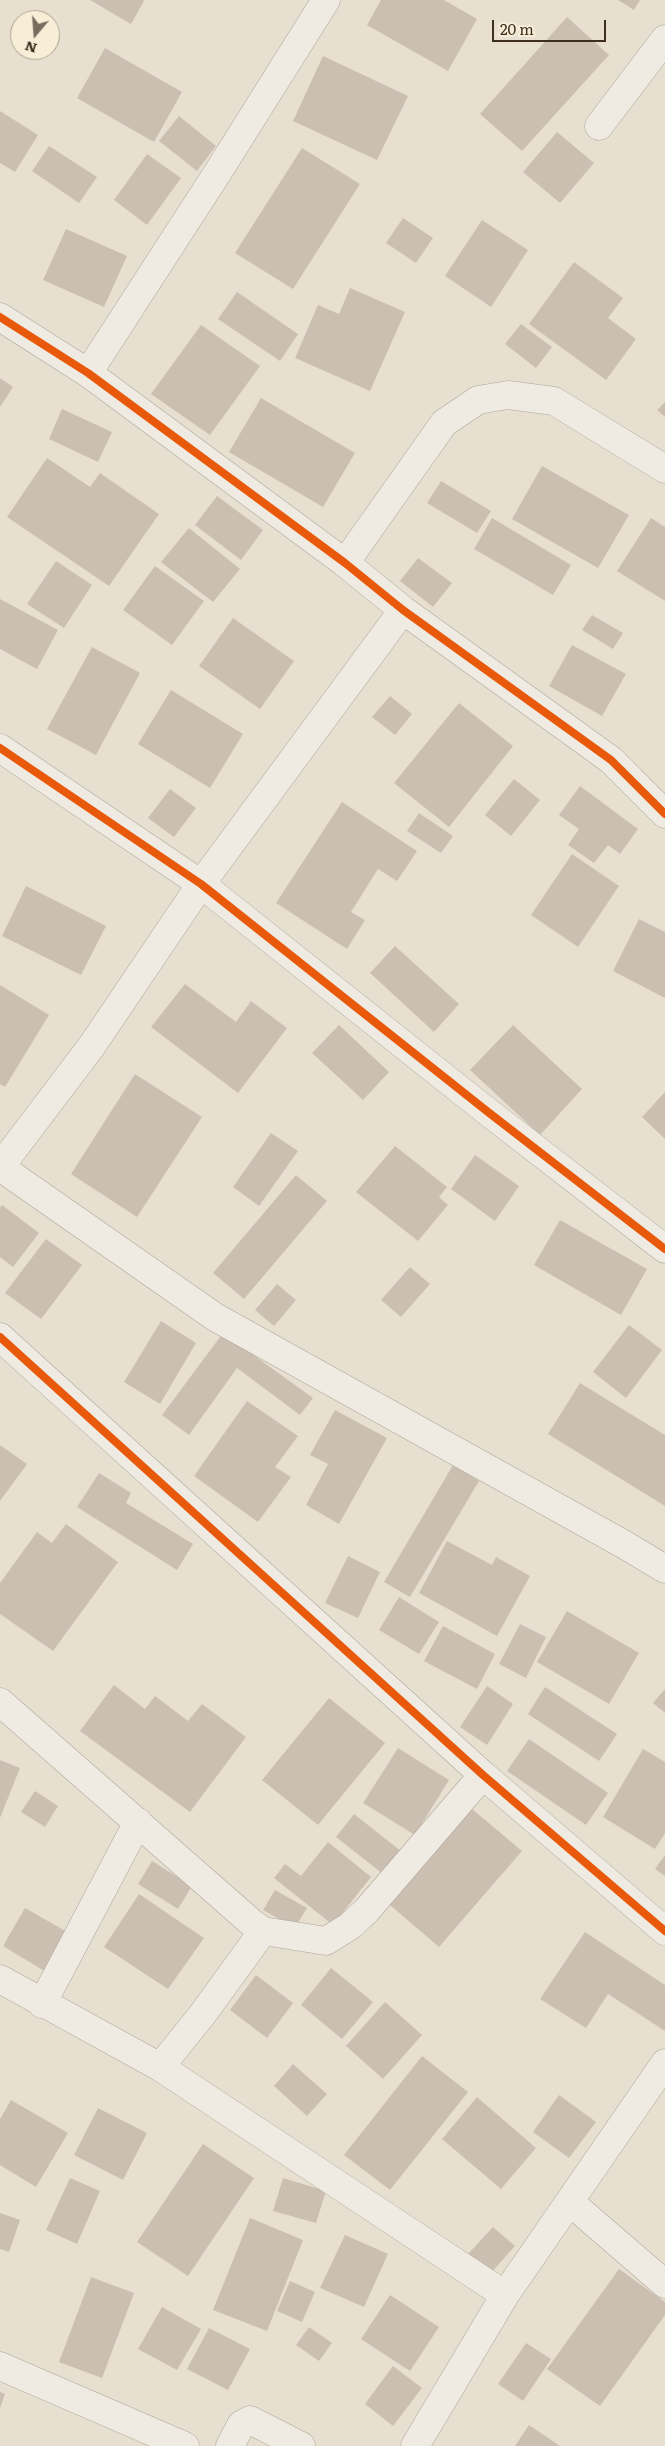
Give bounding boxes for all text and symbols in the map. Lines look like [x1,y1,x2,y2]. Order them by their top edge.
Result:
north arrow [10,10,60,60]
scale bar [495,10,609,42]
text: 20 m [500,17,534,40]
text: N [22,37,39,60]

